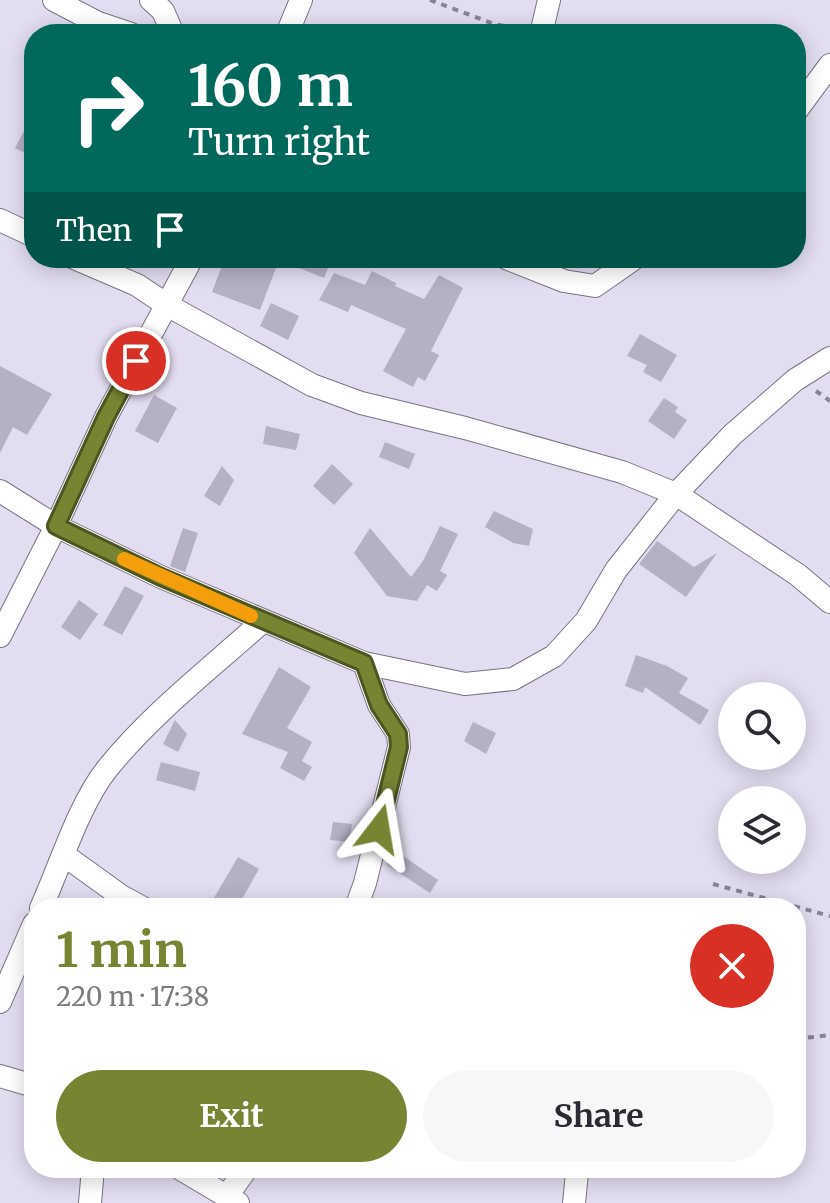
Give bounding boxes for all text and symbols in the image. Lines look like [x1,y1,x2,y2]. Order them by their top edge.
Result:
text: 160 m [188,51,353,121]
icon: right [56,56,160,160]
text: Turn right [188,120,370,165]
icon: arrive [148,208,192,252]
text: Then [56,211,132,249]
pin [102,327,170,395]
icon: arrive [114,339,158,383]
map controls [718,682,806,874]
button: search [718,682,806,770]
button: layers [718,786,806,874]
position arrow [337,787,421,871]
text: 1 min [56,920,187,980]
button: close [690,924,774,1008]
text: 220 m · 17:38 [56,980,209,1013]
button: Exit [56,1070,407,1162]
button: Share [423,1070,774,1162]

